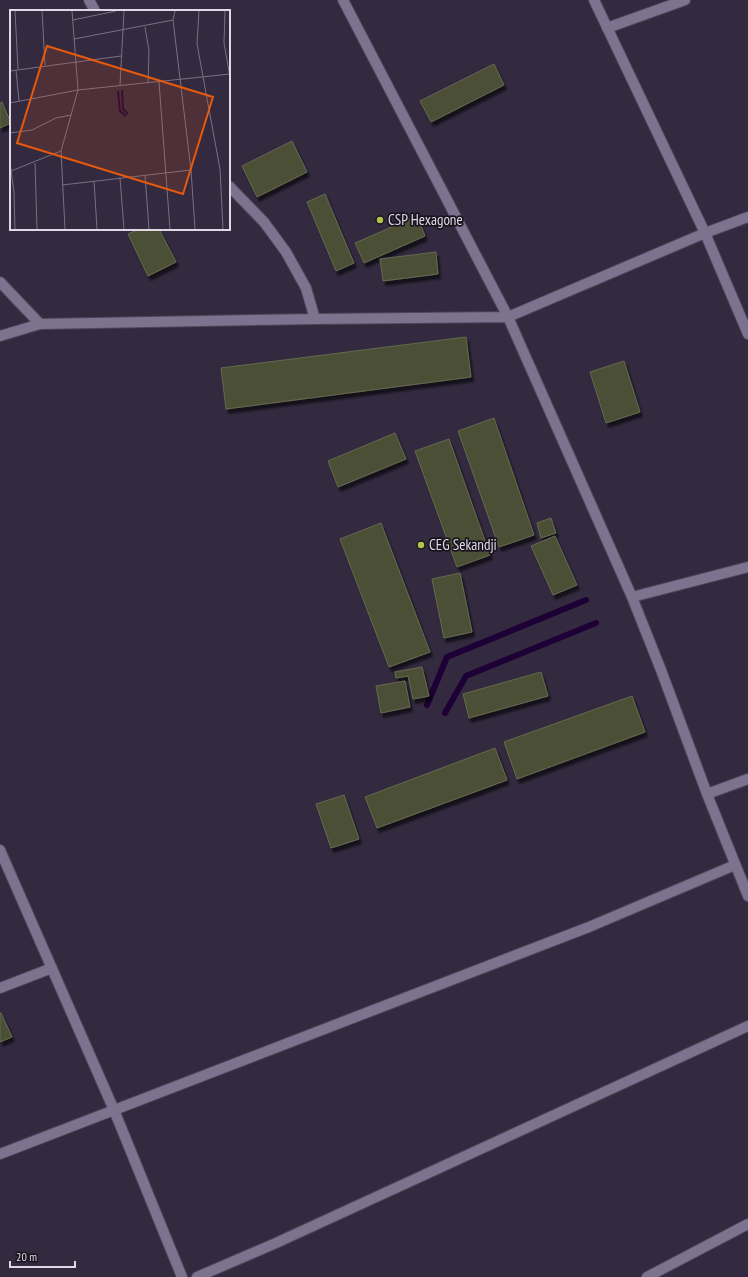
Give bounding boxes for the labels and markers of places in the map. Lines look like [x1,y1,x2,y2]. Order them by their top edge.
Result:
place label: CSP Hexagone [388,210,463,229]
marker: CSP Hexagone [375,215,385,225]
place label: CEG Sekandji [429,535,497,554]
marker: CEG Sekandji [416,540,426,550]

